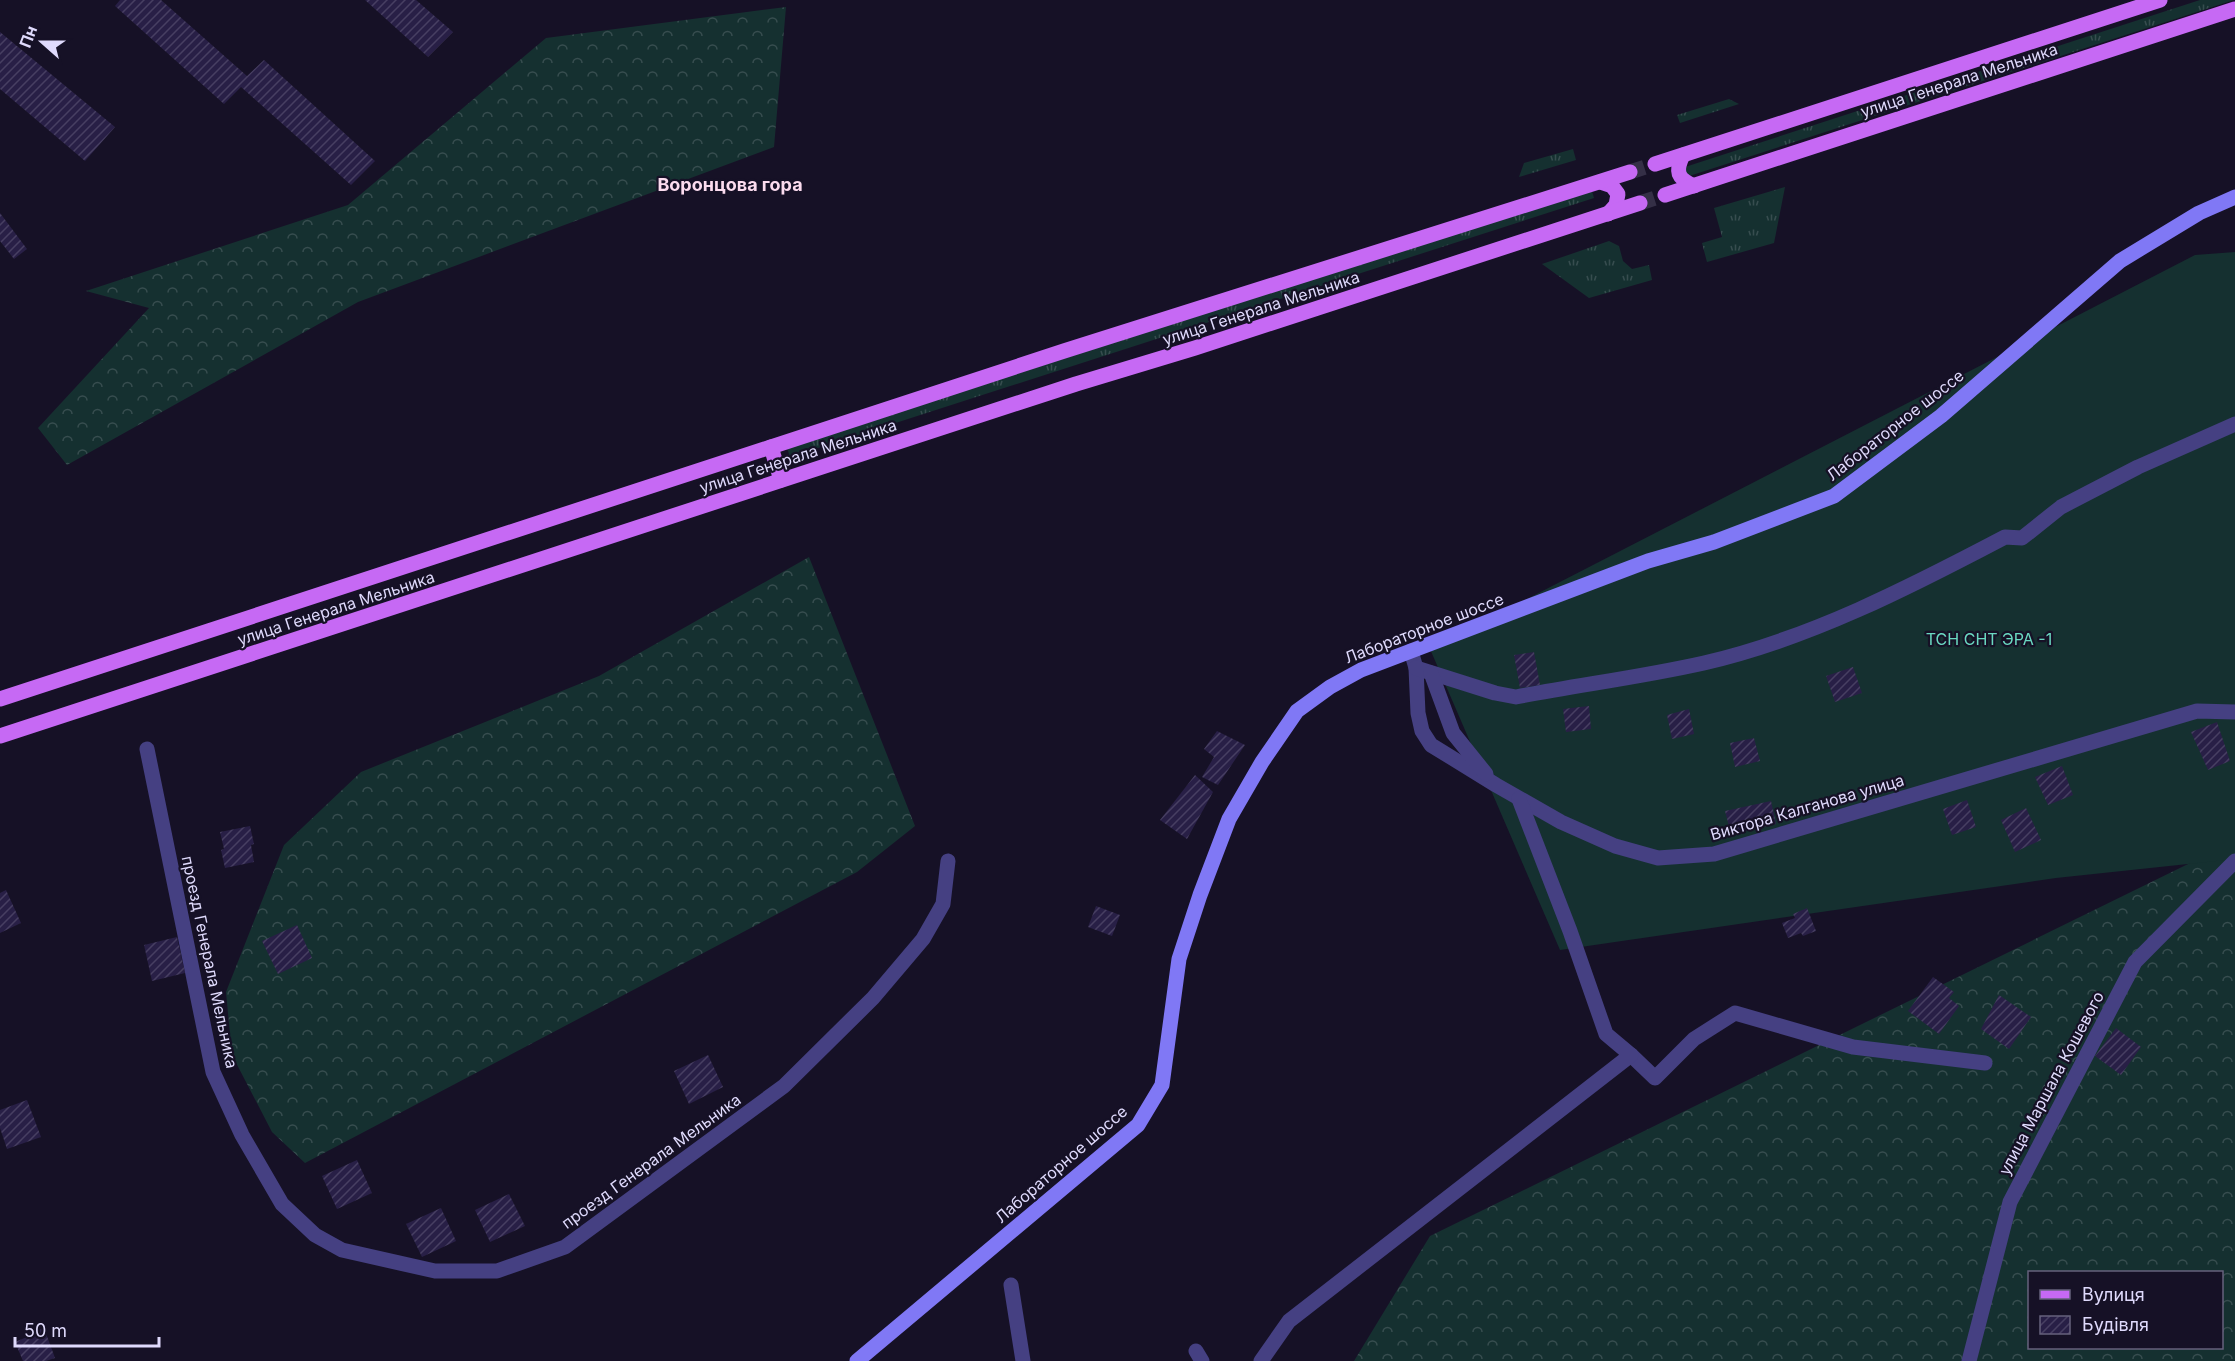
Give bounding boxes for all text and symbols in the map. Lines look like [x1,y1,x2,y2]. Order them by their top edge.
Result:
north arrow [12,12,72,72]
text: Пн [15,23,41,50]
street label: улица Генерала Мельника [1858,39,2060,121]
district label: Воронцова гора [657,174,803,195]
street label: улица Генерала Мельника [1160,267,1362,349]
street label: Лабораторное шоссе [1822,365,1968,485]
street label: улица Генерала Мельника [697,415,899,497]
street label: улица Генерала Мельника [235,567,437,649]
street label: Лабораторное шоссе [1342,588,1506,668]
park label: ТСН СНТ ЭРА -1 [1926,629,2052,649]
street label: Виктора Калганова улица [1708,770,1906,844]
street label: проезд Генерала Мельника [178,854,242,1070]
street label: улица Маршала Кошевого [1994,988,2108,1178]
street label: проезд Генерала Мельника [557,1089,745,1233]
street label: Лабораторное шоссе [991,1101,1131,1227]
legend [2028,1271,2223,1349]
text: Вулиця [2082,1284,2145,1305]
scale bar [15,1310,159,1348]
text: Будівля [2082,1314,2149,1335]
text: 50 m [24,1320,67,1341]

